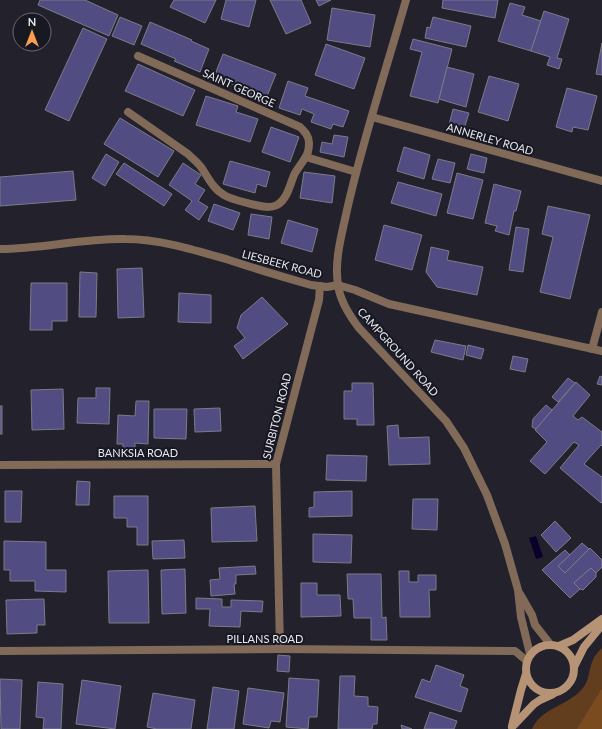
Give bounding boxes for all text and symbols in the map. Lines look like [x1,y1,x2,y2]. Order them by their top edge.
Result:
north arrow [12,12,52,52]
text: N [28,15,36,28]
street label: SAINT GEORGE [201,66,277,109]
street label: ANNERLEY ROAD [445,120,535,157]
street label: LIESBEEK ROAD [241,247,324,280]
street label: CAMPGROUND ROAD [355,305,441,398]
street label: SURBITON ROAD [259,371,294,460]
street label: BANKSIA ROAD [98,446,178,459]
street label: PILLANS ROAD [227,632,303,645]

